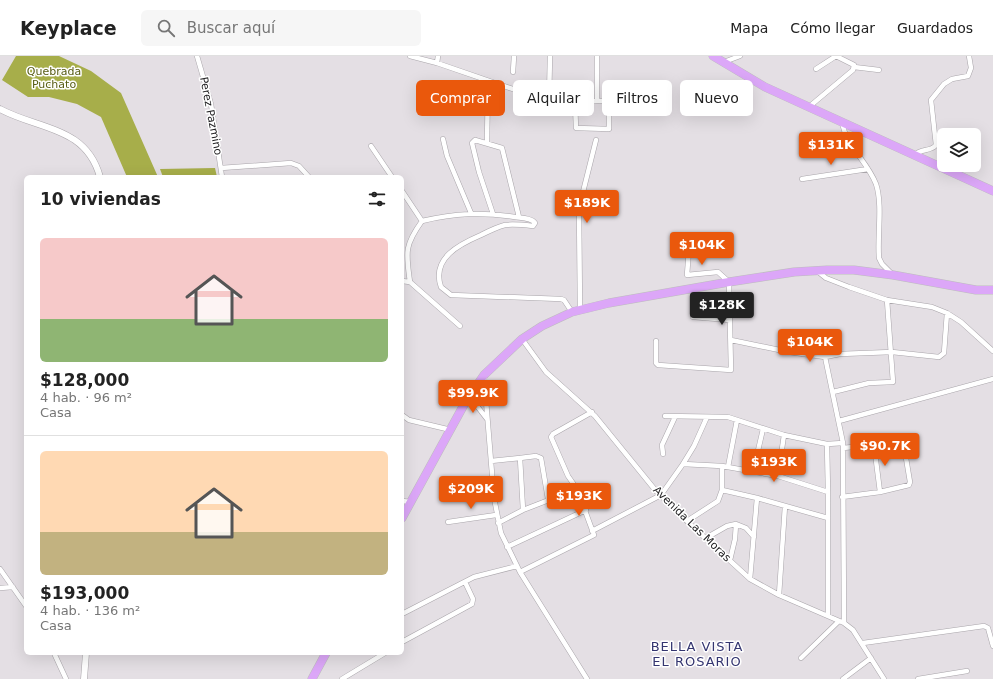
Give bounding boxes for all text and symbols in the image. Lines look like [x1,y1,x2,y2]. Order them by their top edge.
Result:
search box [141,10,421,46]
text: Keyplace [20,17,117,39]
icon: search [155,17,177,39]
text: Buscar aquí [187,19,275,37]
text: Mapa [730,20,768,36]
text: Cómo llegar [790,20,875,36]
text: Guardados [897,20,973,36]
park label: Quebrada Puchato [27,65,81,91]
street label: Perez Pazmino [197,76,225,156]
chip: Comprar [416,80,505,116]
chip: Alquilar [513,80,594,116]
chip: Filtros [602,80,672,116]
chip: Nuevo [680,80,753,116]
map controls [937,128,981,172]
button: layers [937,128,981,172]
pin: $131K [803,132,859,166]
text: $131K [808,137,854,152]
icon: filters [366,188,388,210]
text: 10 viviendas [40,189,161,209]
pin: $189K [559,190,615,224]
text: $189K [564,195,610,210]
pin: $104K [674,232,730,266]
text: $104K [679,237,725,252]
icon: home [178,264,250,336]
pin: $128K [694,292,750,326]
text: $128K [699,297,745,312]
pin: $104K [782,329,838,363]
text: $104K [787,334,833,349]
text: $128,000 [40,370,129,390]
pin: $99.9K [440,380,506,414]
text: $99.9K [447,385,499,400]
text: 4 hab. · 96 m² [40,390,132,405]
text: Casa [40,405,72,420]
pin: $90.7K [852,433,918,467]
text: $90.7K [859,438,911,453]
pin: $193K [746,449,802,483]
text: $193K [751,454,797,469]
pin: $209K [443,476,499,510]
icon: home [178,477,250,549]
text: $209K [448,481,494,496]
pin: $193K [551,483,607,517]
street label: Avenida Las Moras [651,484,734,565]
text: $193K [556,488,602,503]
text: $193,000 [40,583,129,603]
text: 4 hab. · 136 m² [40,603,140,618]
text: Casa [40,618,72,633]
district label: BELLA VISTA EL ROSARIO [651,639,743,669]

